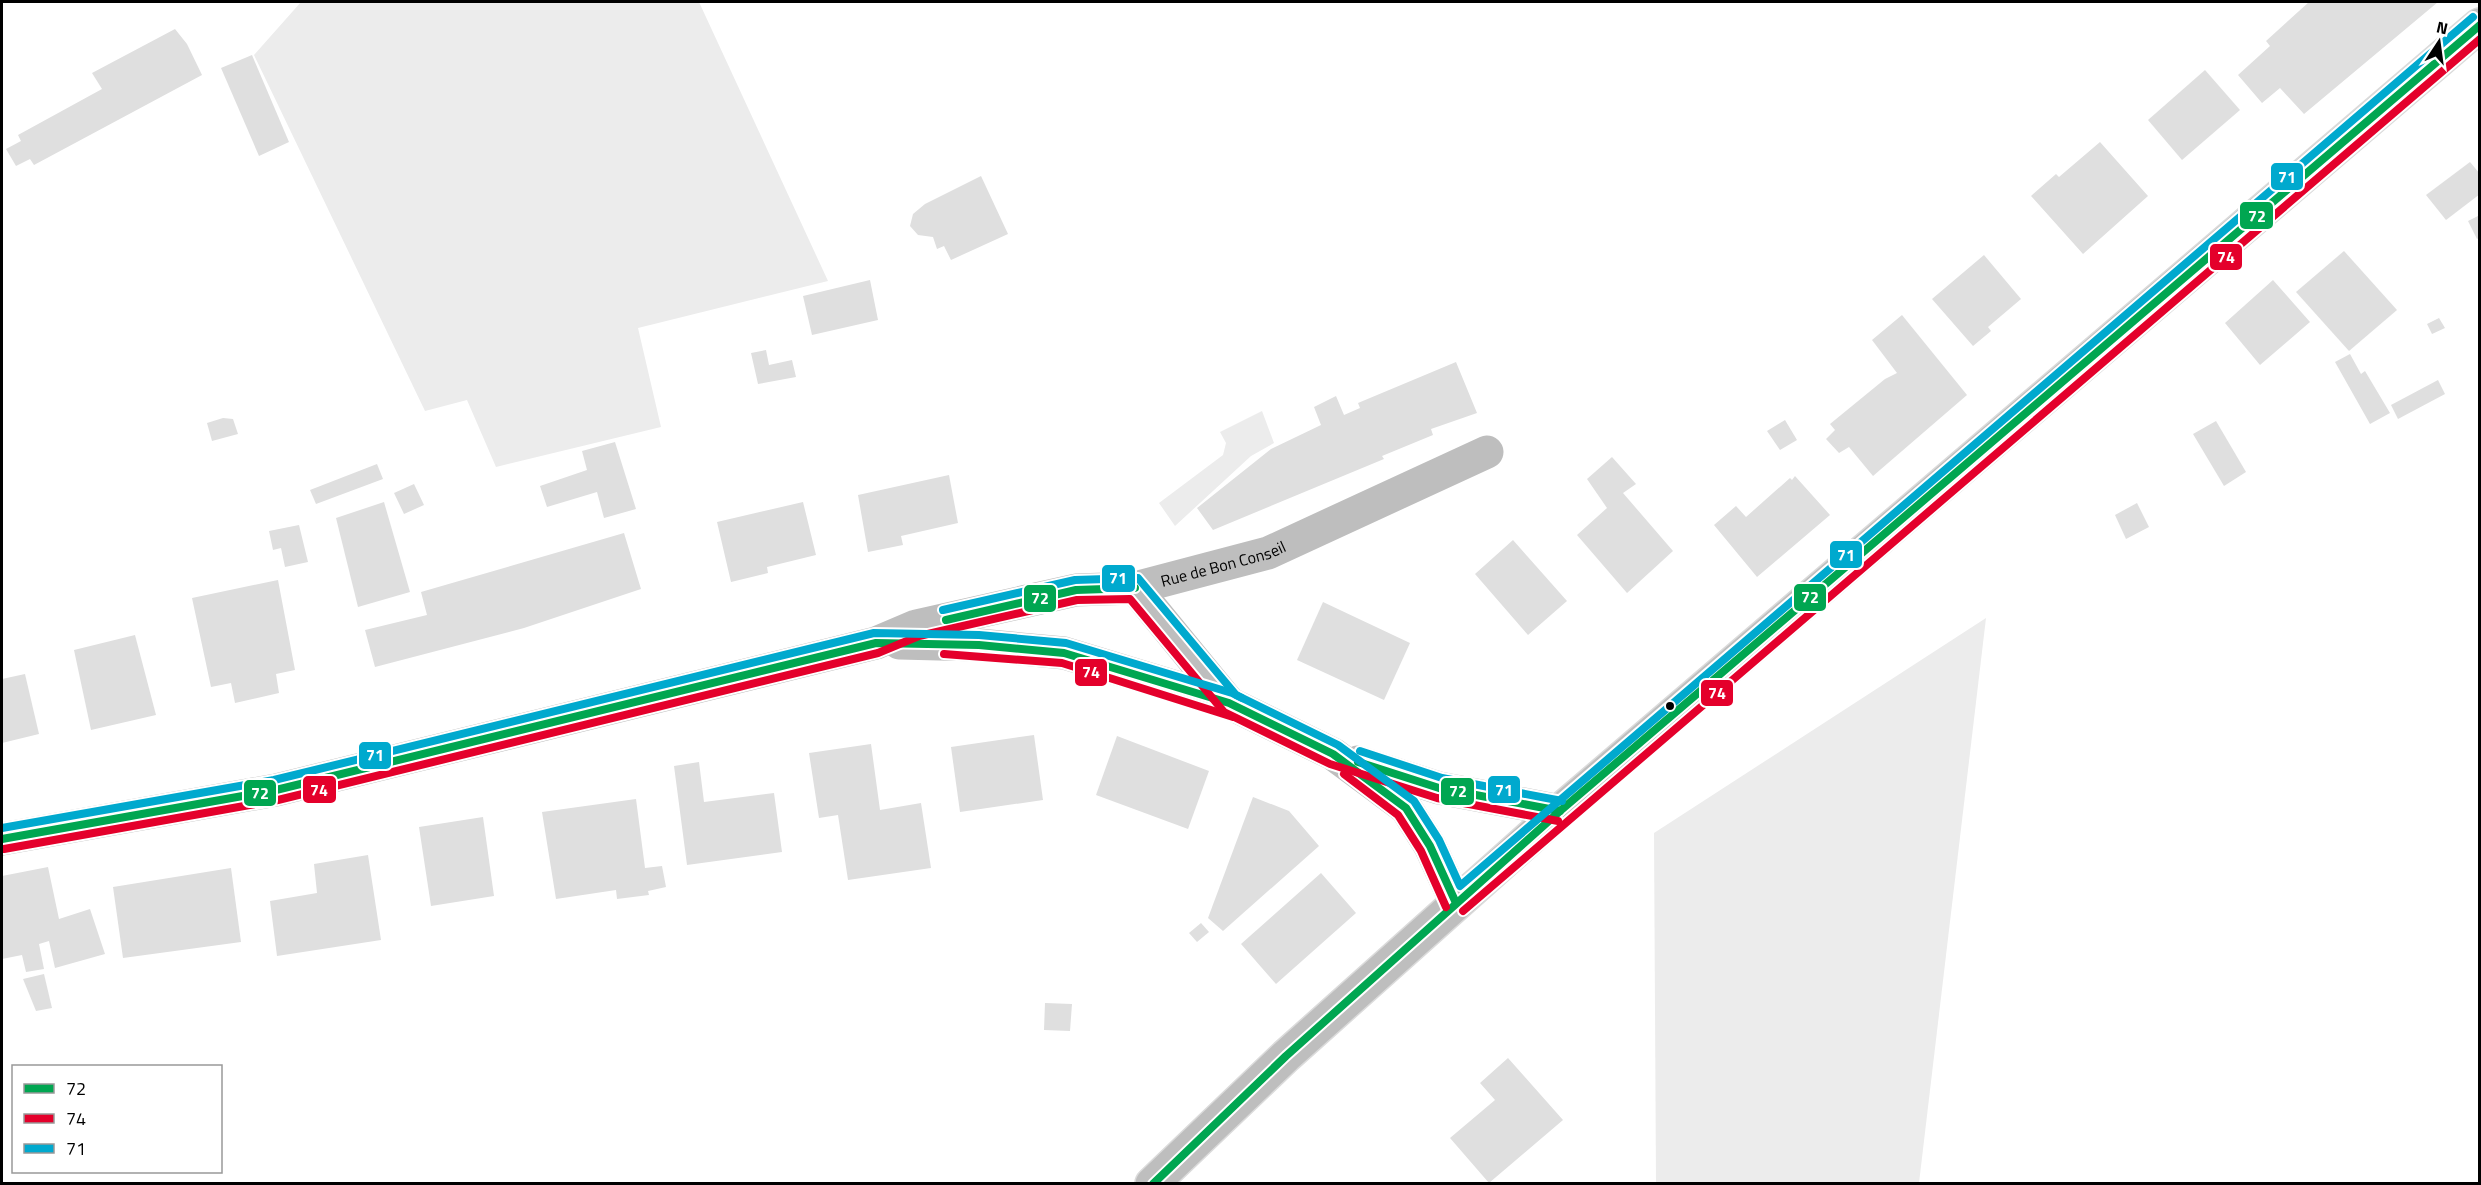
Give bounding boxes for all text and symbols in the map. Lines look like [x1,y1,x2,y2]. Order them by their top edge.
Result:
north arrow [2409,12,2469,72]
text: N [2434,14,2450,40]
line badge: 71 [2270,162,2304,191]
text: 71 [2278,165,2296,189]
line badge: 72 [2239,201,2274,230]
text: 72 [2248,204,2266,228]
line badge: 74 [2209,243,2243,271]
text: 74 [2217,245,2235,269]
street label: Rue de Bon Conseil [1158,534,1290,593]
line badge: 71 [1829,540,1863,569]
text: 71 [1837,543,1855,567]
line badge: 71 [1101,564,1136,593]
text: 71 [1109,566,1127,590]
line badge: 72 [1793,583,1827,612]
line badge: 72 [1023,584,1057,613]
text: 72 [1801,585,1819,609]
text: 72 [1031,586,1049,610]
line badge: 74 [1074,658,1108,687]
text: 74 [1082,660,1100,684]
line badge: 74 [1700,679,1734,707]
text: 74 [1708,681,1726,705]
unlabelled marker [1664,700,1676,712]
line badge: 71 [358,741,392,770]
text: 71 [366,743,384,767]
line badge: 74 [302,775,337,804]
line badge: 71 [1487,775,1521,804]
line badge: 72 [1440,777,1475,806]
text: 74 [310,778,328,802]
text: 71 [1495,778,1513,802]
line badge: 72 [243,779,277,807]
text: 72 [1449,779,1467,803]
text: 72 [251,781,269,805]
legend [12,1065,222,1173]
text: 72 [66,1075,86,1102]
text: 74 [66,1105,86,1132]
text: 71 [66,1135,86,1162]

